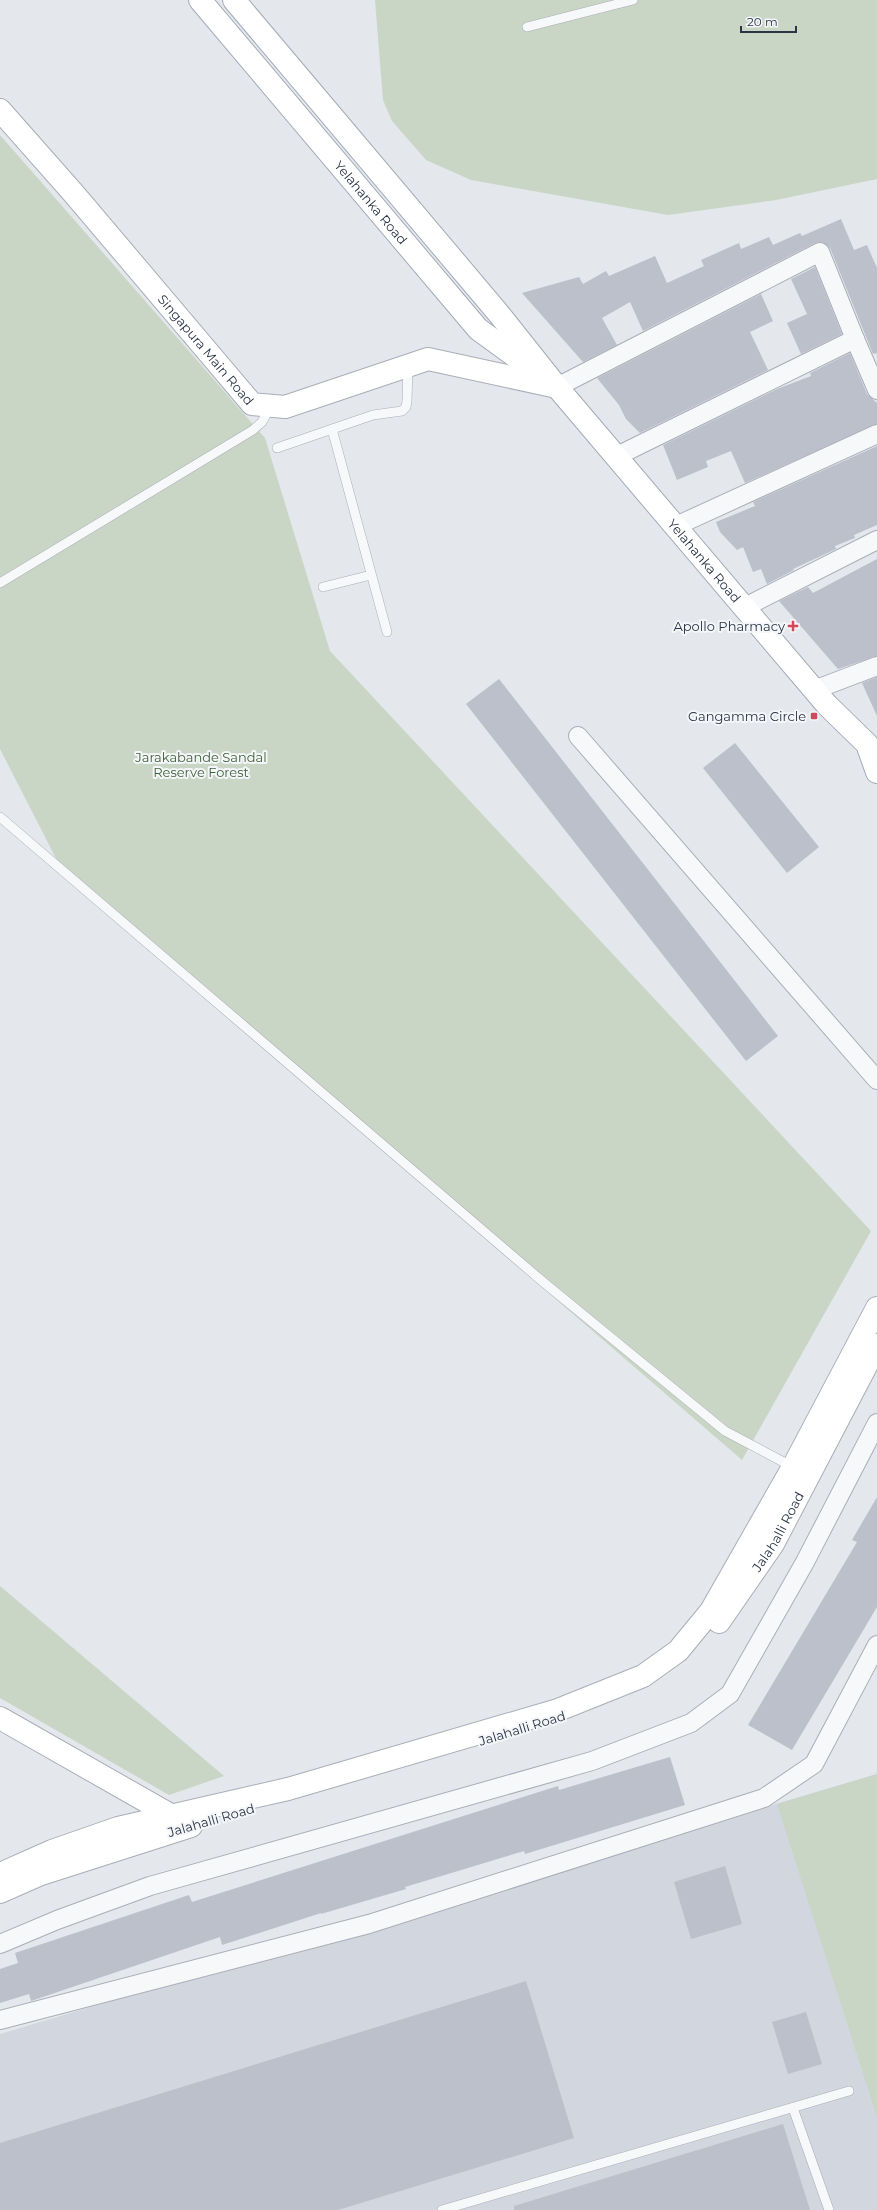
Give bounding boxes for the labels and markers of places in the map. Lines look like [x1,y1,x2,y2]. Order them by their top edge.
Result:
place label: Apollo Pharmacy [673,618,786,634]
marker: Apollo Pharmacy [788,621,798,631]
place label: Gangamma Circle [688,708,806,724]
marker: Gangamma Circle [809,711,819,721]

